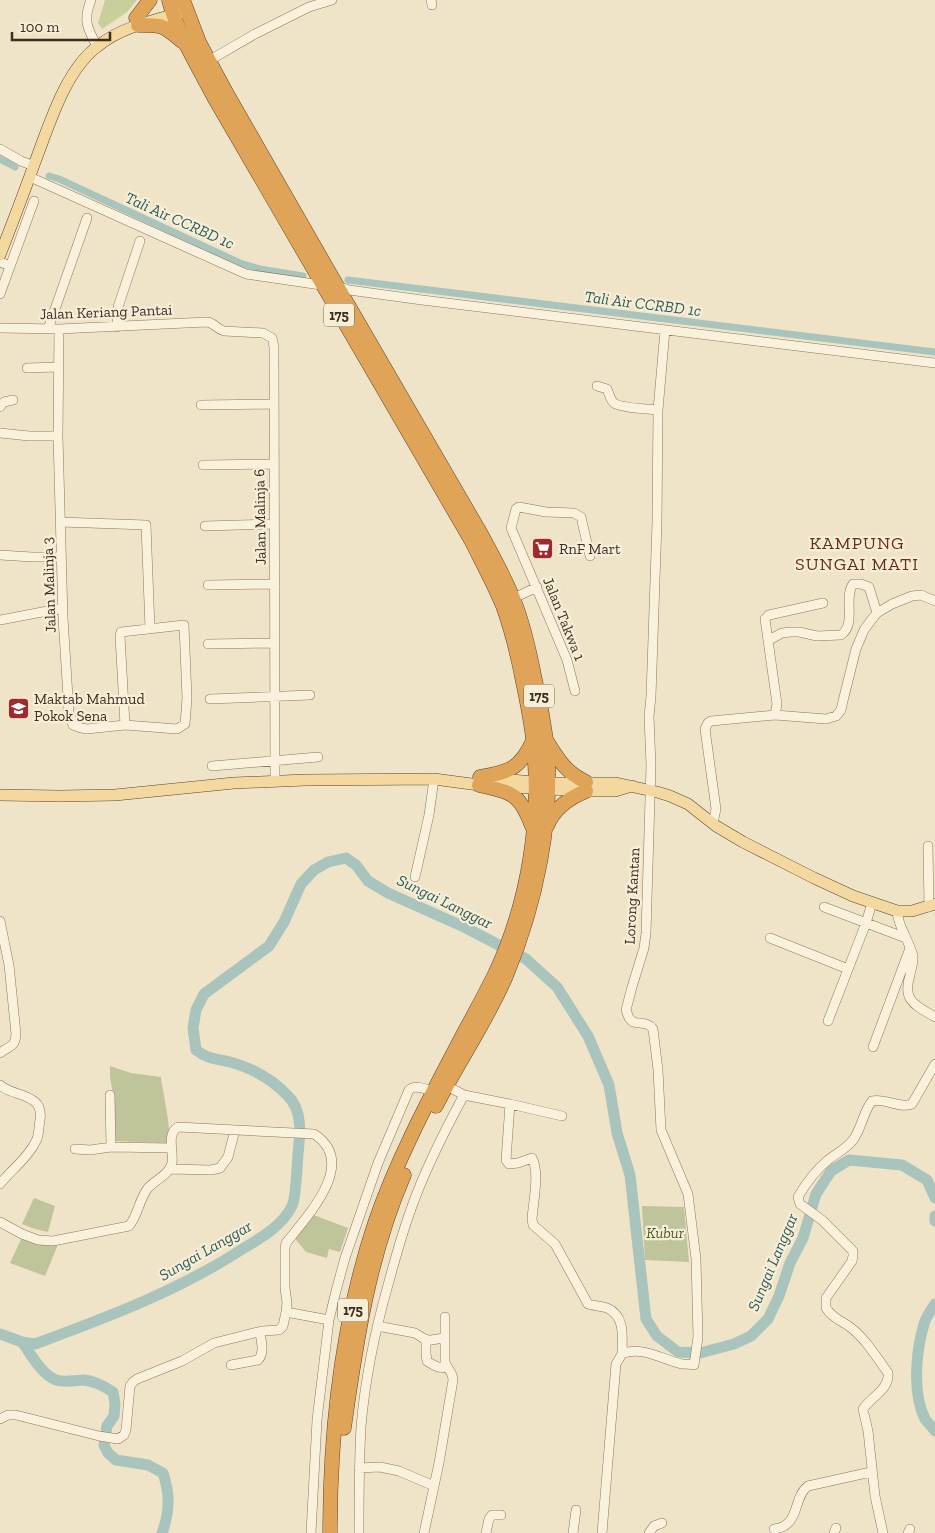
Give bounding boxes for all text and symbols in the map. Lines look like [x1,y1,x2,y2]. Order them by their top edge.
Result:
scale bar [12,10,110,42]
text: 100 m [20,18,59,36]
water label: Tali Air CCRBD 1c [122,188,237,253]
water label: Tali Air CCRBD 1c [584,287,702,320]
street label: Jalan Keriang Pantai [39,301,173,323]
road number: 175 [324,304,354,326]
street label: Jalan Malinja 6 [250,469,270,565]
district label: KAMPUNG SUNGAI MATI [795,532,919,575]
street label: Jalan Malinja 3 [38,537,60,633]
supermarket icon: RnF Mart [531,537,555,561]
place label: RnF Mart [559,540,621,558]
street label: Jalan Takwa 1 [539,575,589,664]
road number: 175 [524,684,554,708]
place label: Maktab Mahmud Pokok Sena [34,690,145,725]
school or university icon: Maktab Mahmud Pokok Sena [6,696,30,720]
street label: Lorong Kantan [620,847,644,945]
water label: Sungai Langgar [394,870,496,933]
water label: Sungai Langgar [743,1210,802,1314]
water label: Sungai Langgar [156,1216,255,1285]
park label: Kubur [646,1224,685,1242]
road number: 175 [338,1298,368,1322]

